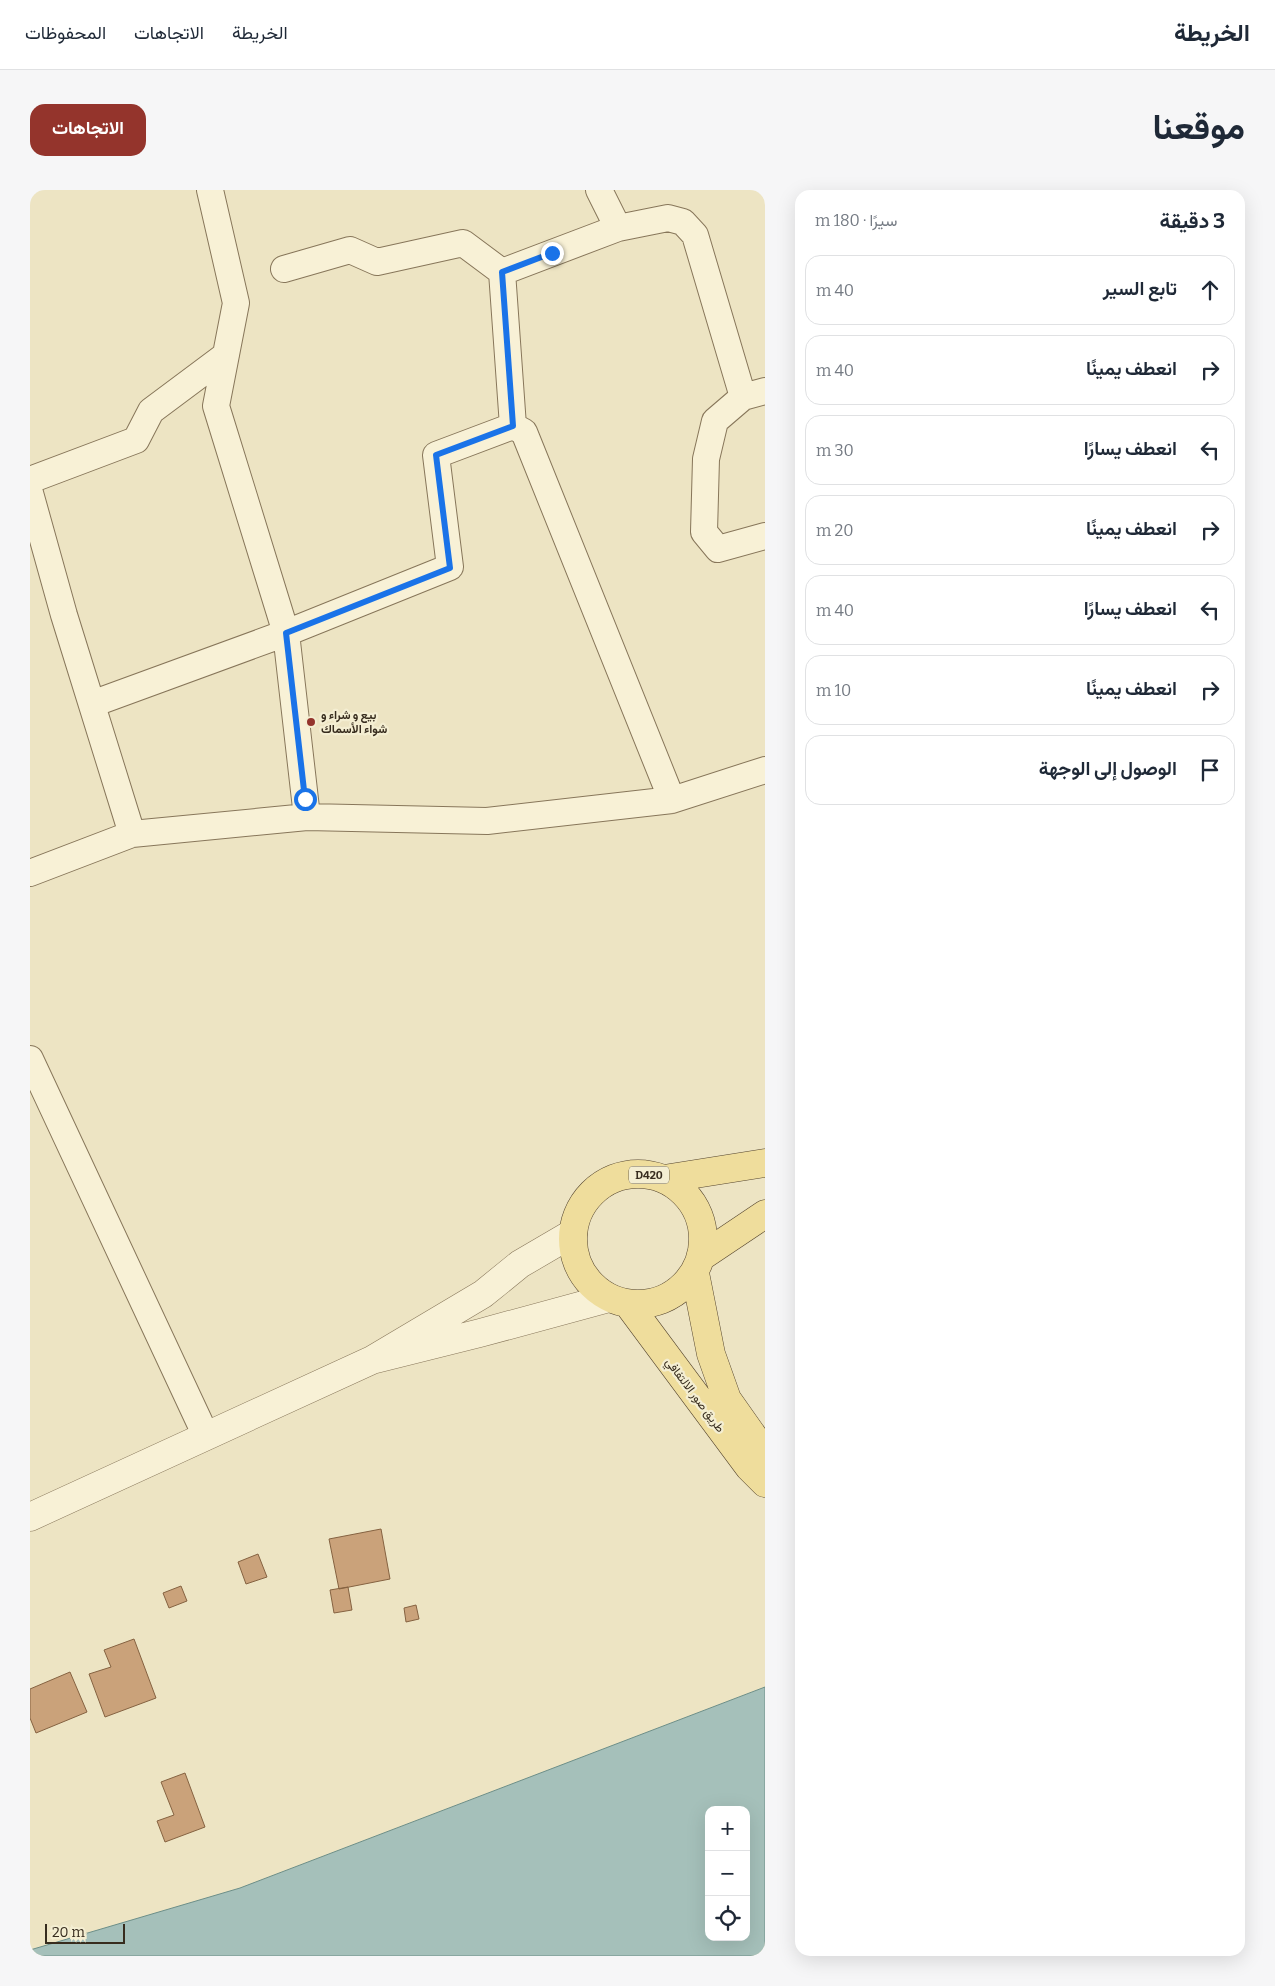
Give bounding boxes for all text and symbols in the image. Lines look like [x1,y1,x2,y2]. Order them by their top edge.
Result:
text: الخريطة [1174,19,1250,47]
text: المحفوظات [25,22,106,44]
text: الاتجاهات [134,22,204,44]
text: الخريطة [232,22,288,44]
button: الاتجاهات [30,104,146,156]
text: موقعنا [1152,106,1245,148]
text: 3 دقيقة [1160,208,1225,234]
text: سيرًا · 180 m [815,211,897,230]
route end [541,242,564,265]
icon: ahead [1196,276,1224,304]
text: تابع السير [1103,277,1177,300]
text: 40 m [816,281,854,300]
icon: right [1196,356,1224,384]
text: انعطف يمينًا [1086,357,1177,380]
text: 40 m [816,361,854,380]
icon: left [1196,436,1224,464]
text: انعطف يسارًا [1084,437,1177,460]
text: 30 m [816,441,854,460]
icon: right [1196,516,1224,544]
text: انعطف يمينًا [1086,517,1177,540]
text: 20 m [816,521,853,540]
icon: left [1196,596,1224,624]
text: انعطف يسارًا [1084,597,1177,620]
text: 40 m [816,601,854,620]
icon: right [1196,676,1224,704]
text: انعطف يمينًا [1086,677,1177,700]
text: 10 m [816,681,851,700]
place label: بيع و شراء و شواء الأسماك [321,708,388,737]
marker: بيع و شراء و شواء الأسماك [305,716,317,728]
icon: arrive [1196,756,1224,784]
text: الوصول إلى الوجهة [1039,757,1177,780]
route start [294,788,317,811]
road number: D420 [629,1166,669,1184]
street label: طريق صور الالتفافي [660,1355,728,1437]
map controls [705,1806,750,1941]
button: + [705,1806,750,1851]
button: − [705,1851,750,1896]
button: locate [705,1896,750,1941]
scale bar [45,1921,125,1944]
text: 20 m [52,1924,85,1941]

